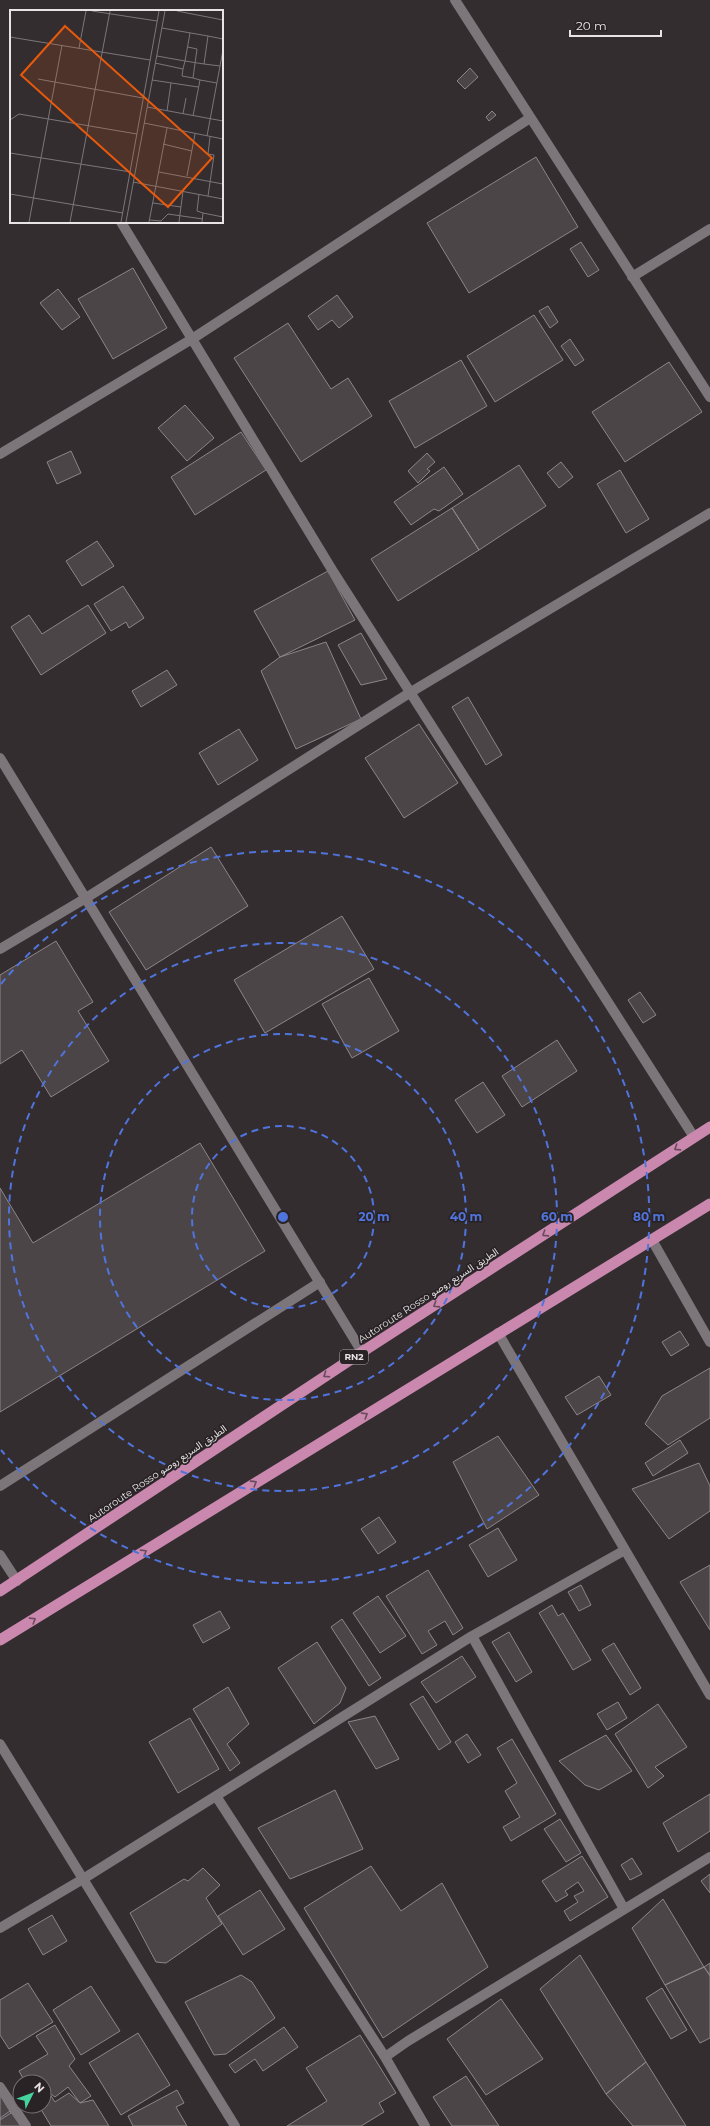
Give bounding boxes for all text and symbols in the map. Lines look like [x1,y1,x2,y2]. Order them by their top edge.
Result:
inset map [10,10,223,223]
scale bar [570,12,661,38]
text: 20 m [576,18,607,33]
one-way arrow [674,1143,681,1151]
text: 20 m [358,1209,390,1224]
text: 40 m [450,1209,482,1224]
text: 60 m [541,1209,573,1224]
text: 80 m [633,1209,665,1224]
centre of rings [276,1210,290,1224]
one-way arrow [542,1230,549,1237]
street label: Autoroute Rosso الطريق السريع روصو [356,1245,502,1347]
one-way arrow [433,1300,440,1308]
road number: RN2 [340,1350,368,1364]
one-way arrow [323,1371,330,1378]
one-way arrow [361,1412,368,1420]
street label: Autoroute Rosso الطريق السريع روصو [85,1422,230,1526]
one-way arrow [250,1481,257,1488]
one-way arrow [140,1549,147,1556]
one-way arrow [29,1617,36,1625]
north arrow [12,2074,52,2114]
text: N [31,2079,48,2095]

